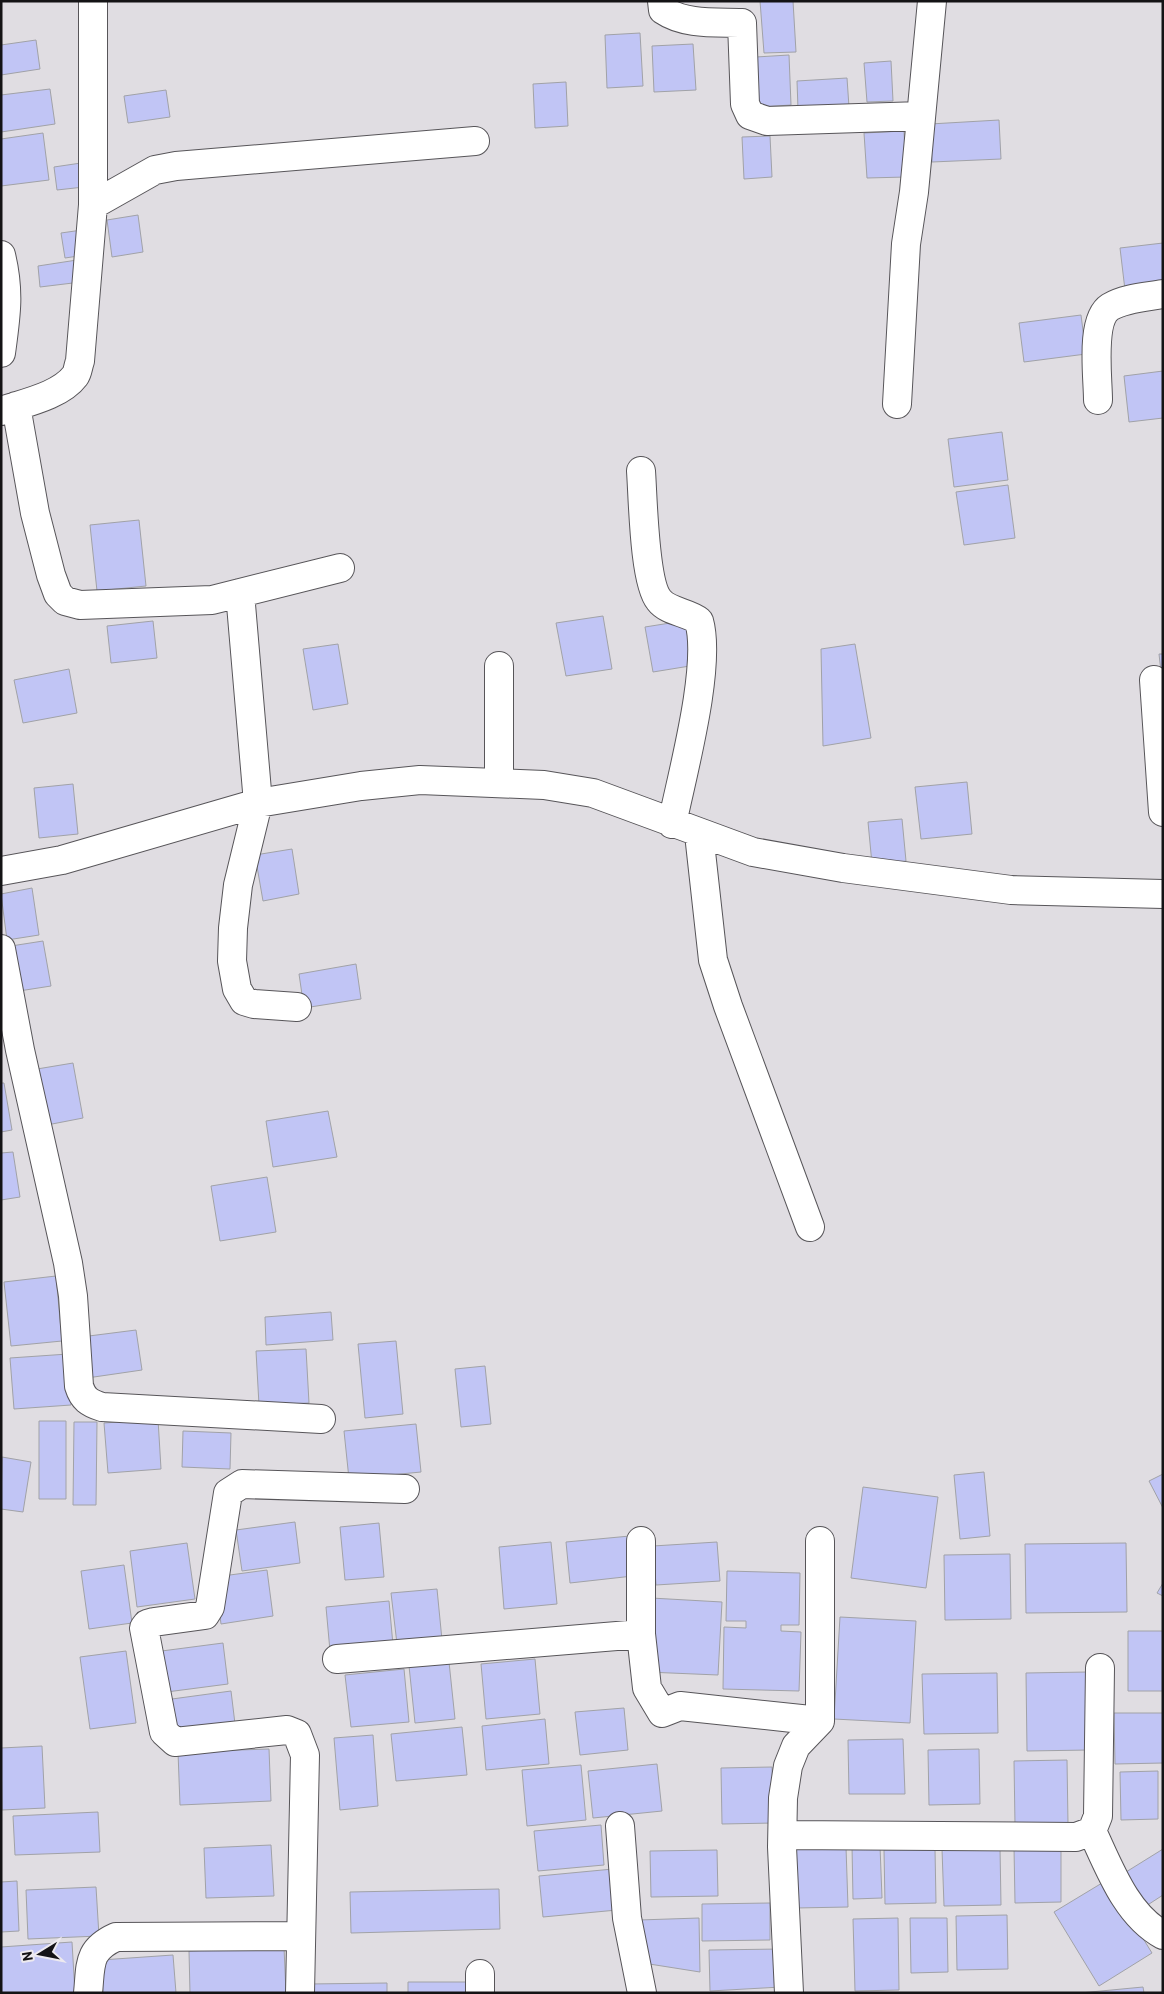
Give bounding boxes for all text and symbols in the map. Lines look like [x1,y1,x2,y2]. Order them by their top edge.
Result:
north arrow [15,1929,65,1979]
text: N [18,1950,36,1962]

